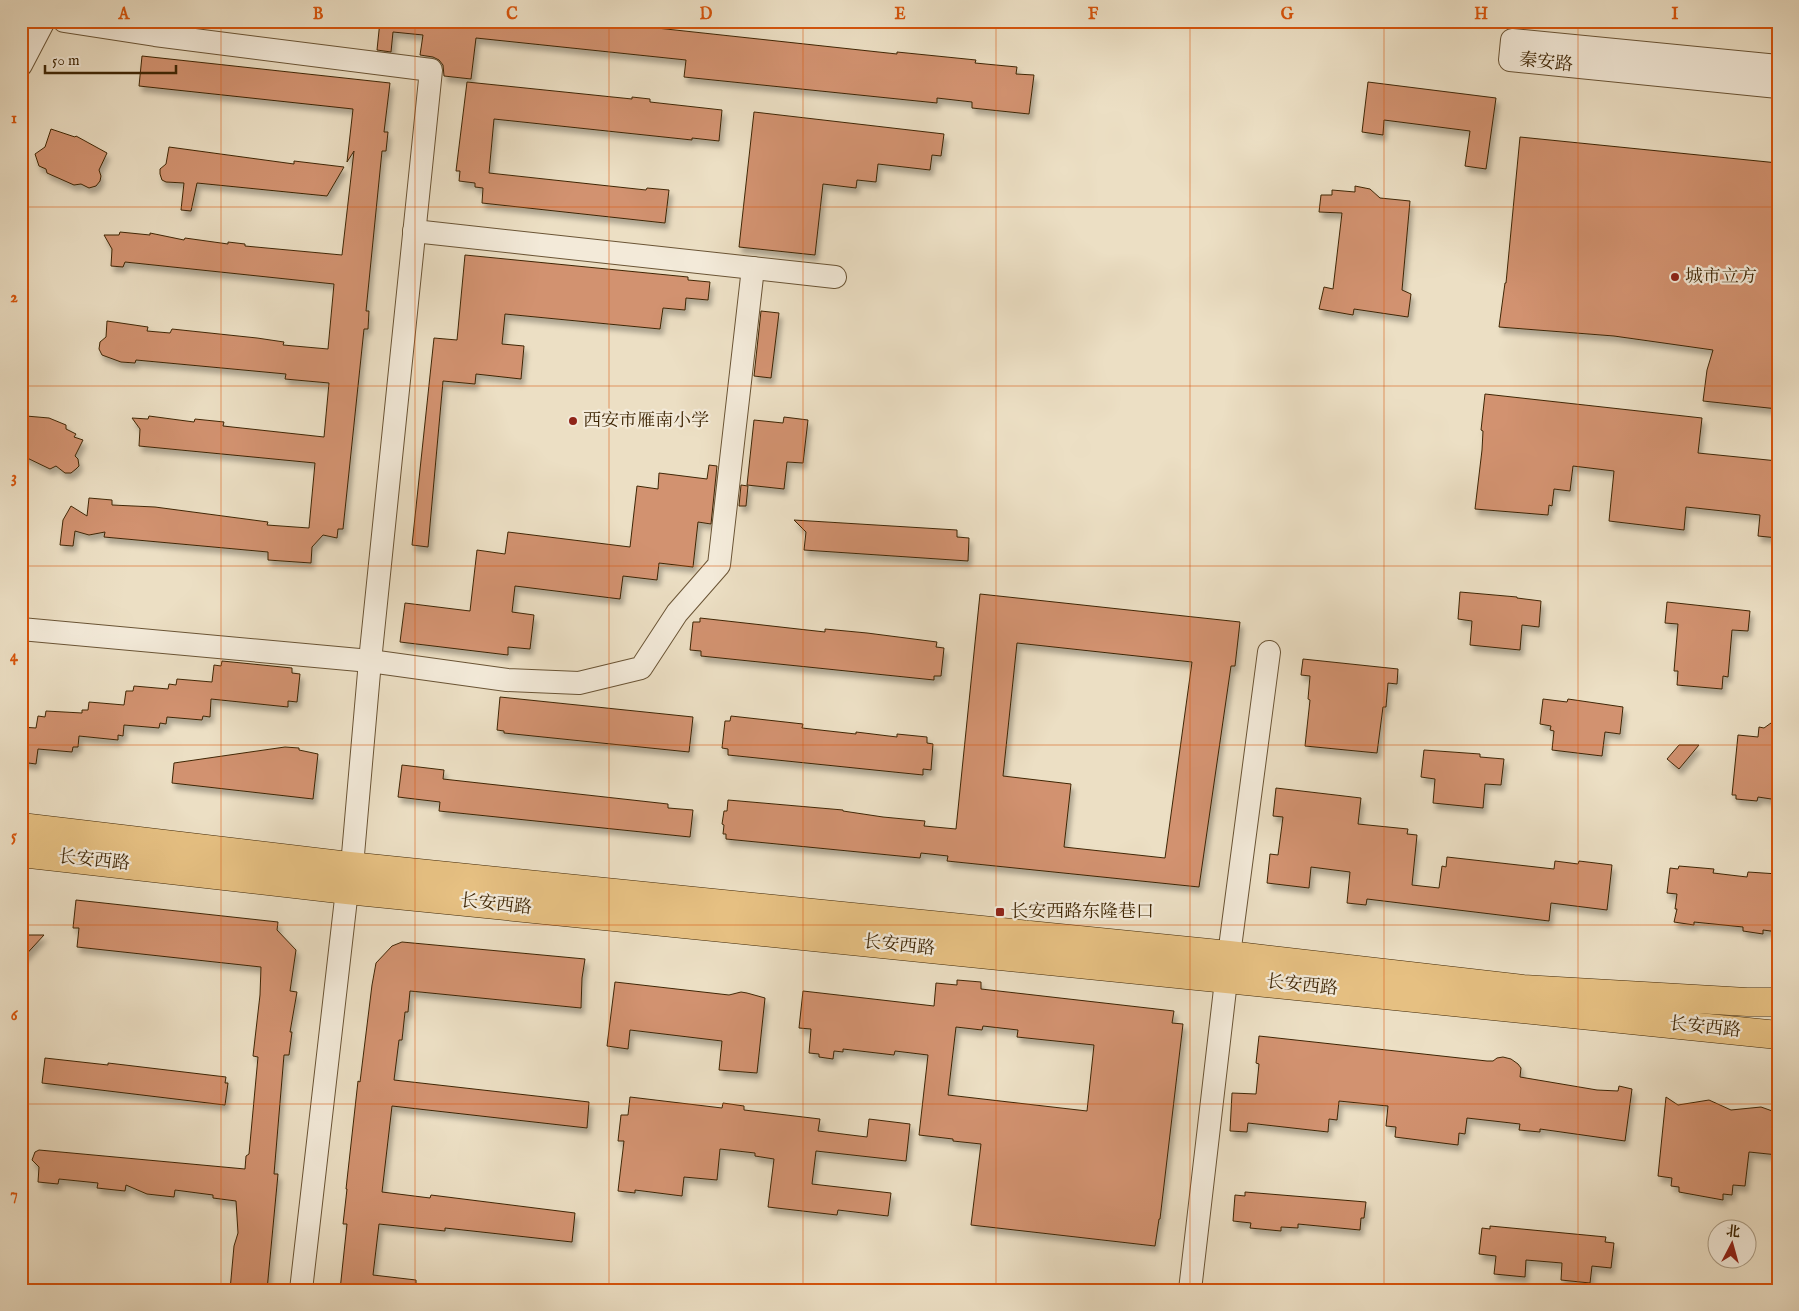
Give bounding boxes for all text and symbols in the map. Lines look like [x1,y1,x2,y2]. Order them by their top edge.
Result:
text: A [118,5,131,25]
text: B [313,5,324,25]
text: C [506,5,518,25]
text: D [700,5,713,25]
text: E [894,5,906,25]
text: F [1088,5,1099,25]
text: G [1281,5,1294,25]
text: H [1474,5,1488,25]
text: I [1672,5,1679,25]
scale bar [45,42,176,74]
street label: 秦安路 [1518,49,1574,77]
text: 50 m [52,51,80,70]
text: 1 [11,109,17,129]
place label: 城市立方 [1685,266,1757,289]
marker: 城市立方 [1669,271,1681,283]
text: 2 [10,288,18,308]
place label: 西安市雁南小学 [583,410,709,433]
marker: 西安市雁南小学 [567,415,579,427]
text: 3 [11,468,17,488]
text: 4 [10,647,19,667]
text: 5 [11,827,17,847]
street label: 长安西路 [57,846,131,876]
street label: 长安西路 [459,890,533,920]
place label: 长安西路东隆巷口 [1010,901,1154,924]
marker: 长安西路东隆巷口 [994,906,1006,918]
street label: 长安西路 [862,931,936,961]
street label: 长安西路 [1265,971,1339,1001]
text: 6 [11,1006,19,1026]
street label: 长安西路 [1668,1013,1742,1043]
text: 7 [10,1185,18,1205]
north arrow [1706,1218,1756,1268]
text: 北 [1725,1222,1741,1242]

